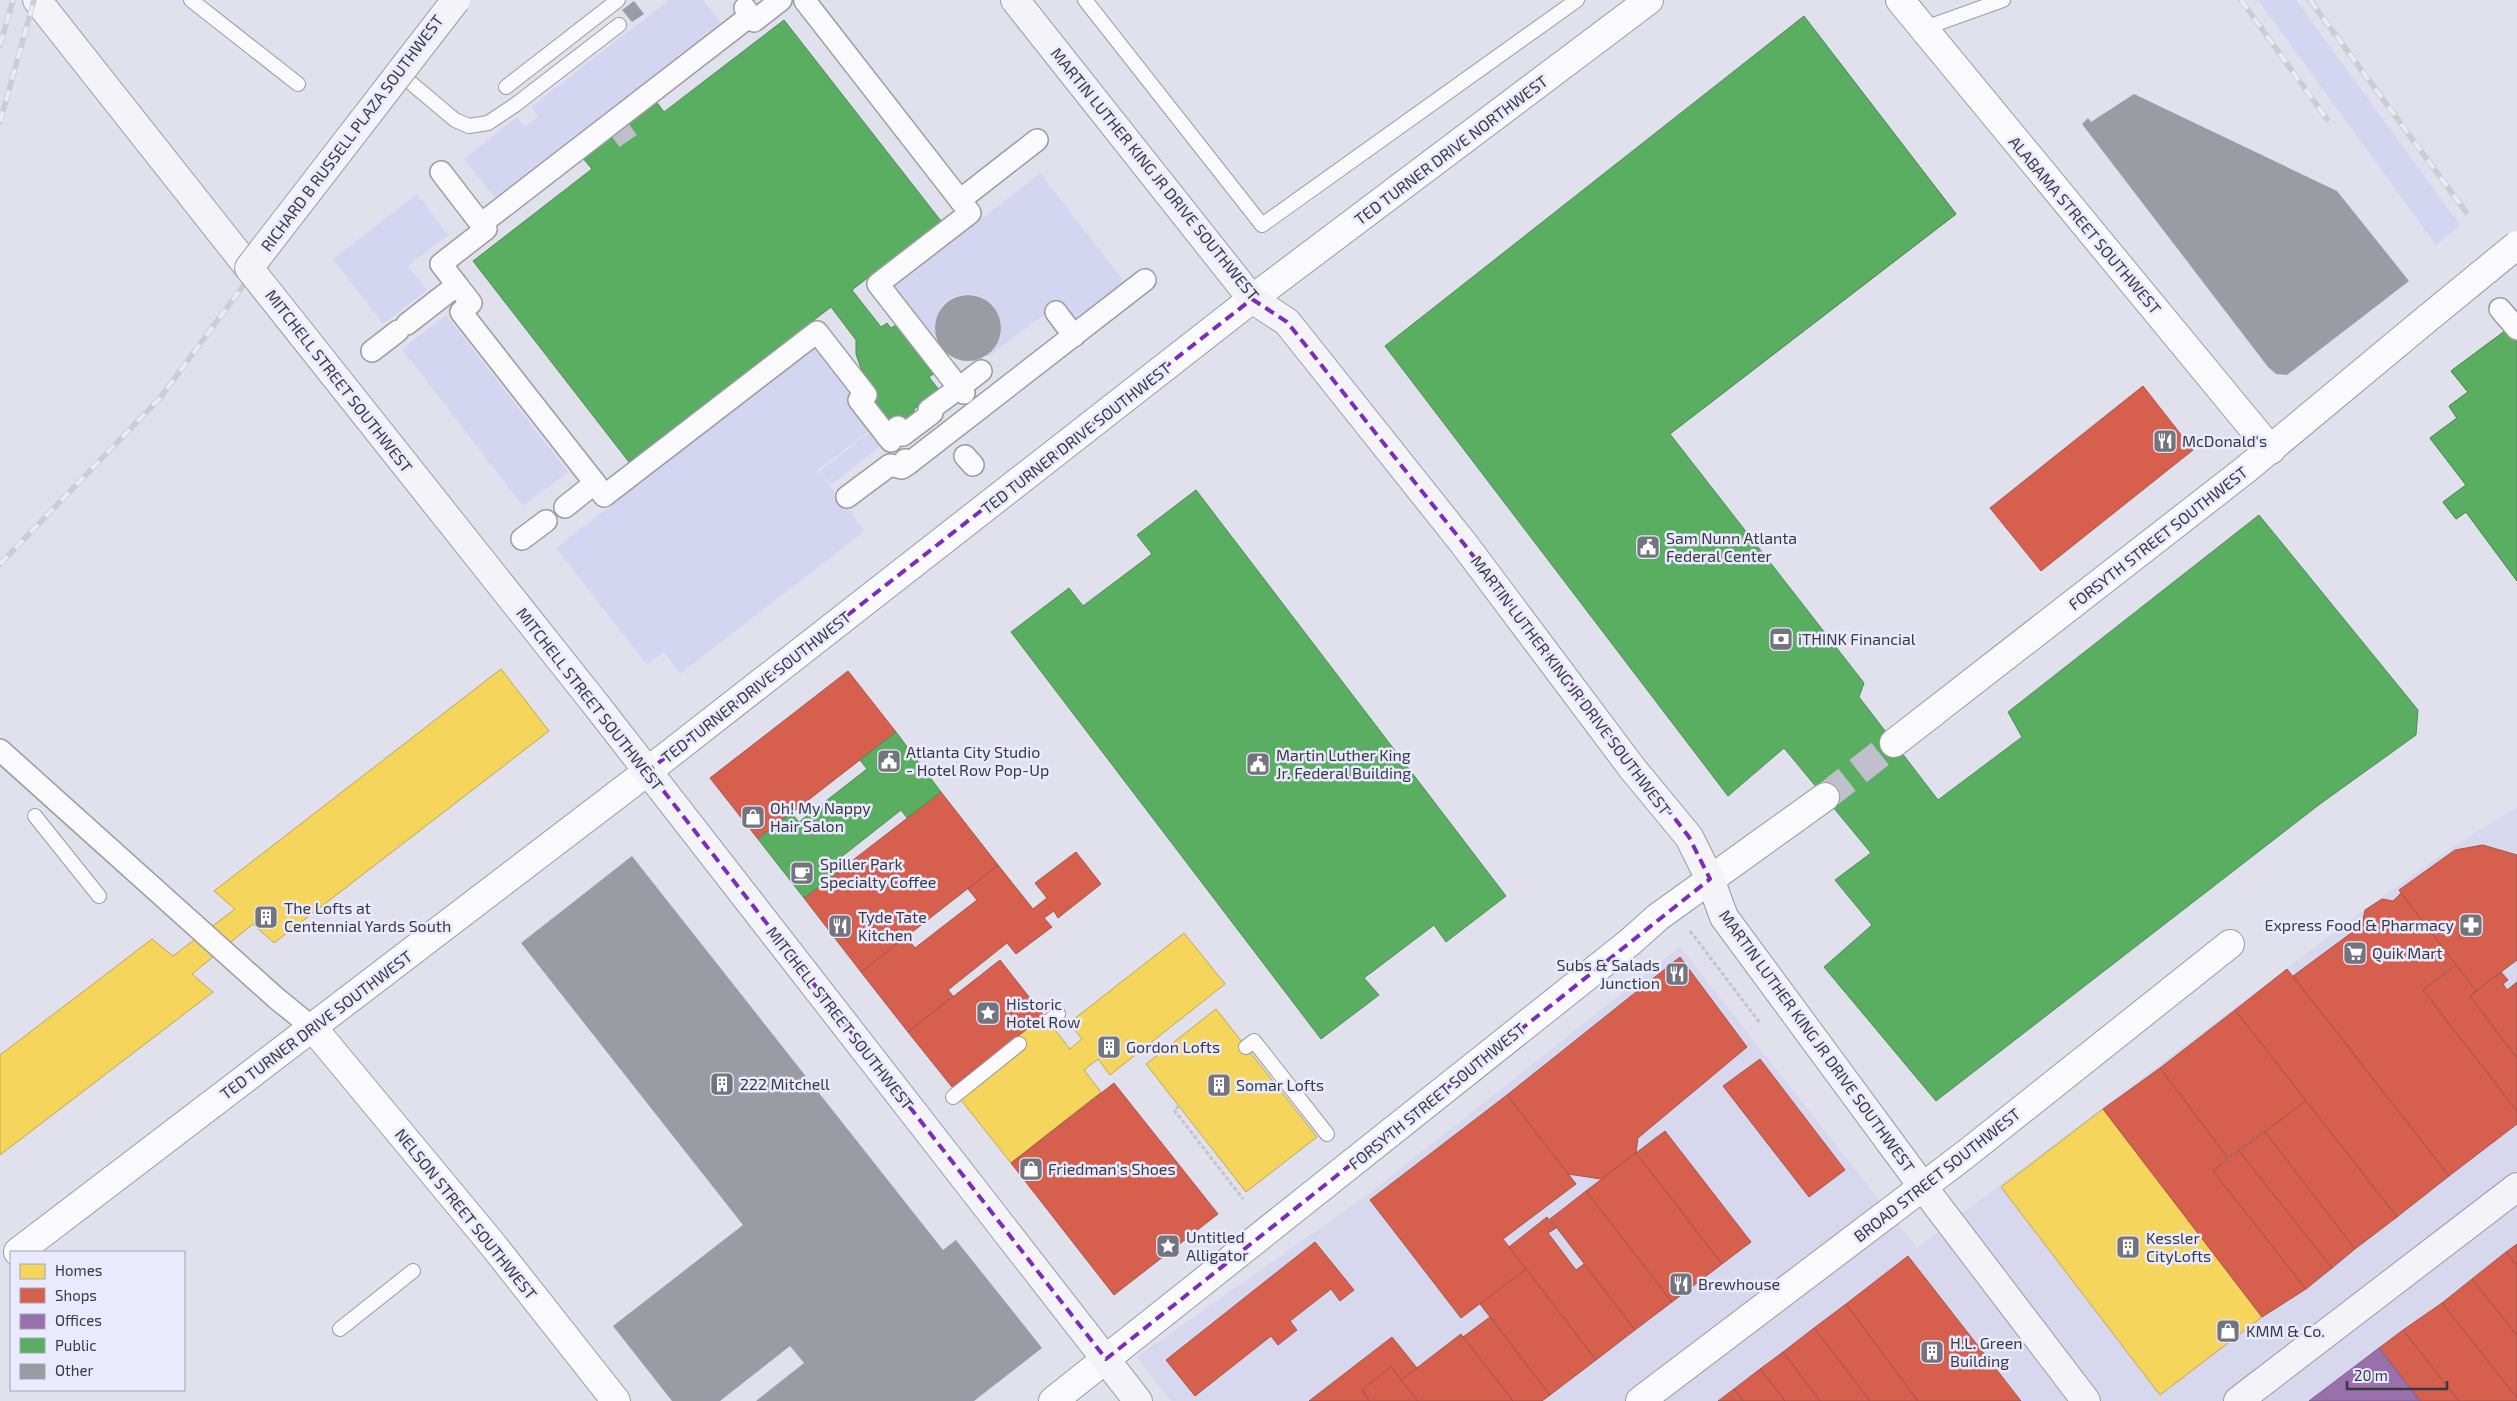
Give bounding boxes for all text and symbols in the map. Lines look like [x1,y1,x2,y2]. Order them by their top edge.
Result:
street label: RICHARD B RUSSELL PLAZA SOUTHWEST [256,11,447,255]
street label: MARTIN LUTHER KING JR DRIVE SOUTHWEST [1047,43,1263,304]
street label: TED TURNER DRIVE NORTHWEST [1350,71,1551,228]
street label: ALABAMA STREET SOUTHWEST [2005,132,2165,318]
street label: MITCHELL STREET SOUTHWEST [262,285,417,476]
street label: TED TURNER DRIVE SOUTHWEST [977,358,1174,518]
restaurant icon: McDonald's [2152,428,2178,454]
place label: McDonald's [2182,431,2267,450]
street label: FORSYTH STREET SOUTHWEST [2064,462,2251,613]
place label: Sam Nunn Atlanta Federal Center [1666,528,1797,565]
public building icon: Sam Nunn Atlanta Federal Center [1635,534,1661,560]
street label: MARTIN LUTHER KING JR DRIVE SOUTHWEST [1468,551,1675,818]
street label: MITCHELL STREET SOUTHWEST [513,603,668,794]
street label: TED TURNER DRIVE SOUTHWEST [657,607,854,767]
bank icon: iTHINK Financial [1768,626,1794,652]
place label: iTHINK Financial [1798,629,1916,648]
place label: Atlanta City Studio - Hotel Row Pop-Up [906,742,1049,779]
place label: Martin Luther King Jr. Federal Building [1276,745,1411,782]
public building icon: Atlanta City Studio - Hotel Row Pop-Up [876,748,902,774]
public building icon: Martin Luther King Jr. Federal Building [1245,751,1271,777]
place label: Oh! My Nappy Hair Salon [770,798,871,835]
shop icon: Oh! My Nappy Hair Salon [740,804,766,830]
place label: Spiller Park Specialty Coffee [820,854,936,891]
cafe icon: Spiller Park Specialty Coffee [789,860,815,886]
place label: The Lofts at Centennial Yards South [284,898,451,935]
building icon: The Lofts at Centennial Yards South [253,904,279,930]
street label: MARTIN LUTHER KING JR DRIVE SOUTHWEST [1716,906,1919,1176]
place label: Tyde Tate Kitchen [858,907,927,944]
pharmacy icon: Express Food & Pharmacy [2458,912,2484,938]
restaurant icon: Tyde Tate Kitchen [827,913,853,939]
place label: Express Food & Pharmacy [2264,915,2455,934]
street label: MITCHELL STREET SOUTHWEST [763,922,918,1113]
supermarket icon: Quik Mart [2342,940,2368,966]
place label: Quik Mart [2372,943,2443,963]
street label: TED TURNER DRIVE SOUTHWEST [216,946,415,1103]
place label: Subs & Salads Junction [1557,955,1660,992]
restaurant icon: Subs & Salads Junction [1664,961,1690,987]
place label: Historic Hotel Row [1006,994,1080,1031]
place icon: Historic Hotel Row [975,1000,1001,1026]
street label: FORSYTH STREET SOUTHWEST [1344,1018,1529,1173]
building icon: Gordon Lofts [1096,1034,1122,1060]
place label: Gordon Lofts [1126,1037,1220,1056]
building icon: 222 Mitchell [709,1071,735,1097]
building icon: Somar Lofts [1206,1072,1232,1098]
place label: 222 Mitchell [740,1074,830,1093]
place label: Somar Lofts [1236,1075,1324,1094]
street label: BROAD STREET SOUTHWEST [1850,1104,2024,1245]
street label: NELSON STREET SOUTHWEST [392,1124,541,1303]
shop icon: Friedman's Shoes [1018,1156,1044,1182]
place label: Friedman's Shoes [1048,1159,1176,1178]
place label: Untitled Alligator [1186,1227,1249,1264]
place label: Kessler CityLofts [2146,1228,2211,1265]
place icon: Untitled Alligator [1155,1233,1181,1259]
building icon: Kessler CityLofts [2115,1234,2141,1260]
legend [10,1251,185,1391]
text: Homes [55,1261,102,1279]
restaurant icon: Brewhouse [1668,1271,1694,1297]
place label: Brewhouse [1698,1274,1780,1293]
text: Shops [55,1286,97,1304]
text: Offices [55,1311,102,1329]
shop icon: KMM & Co. [2215,1318,2241,1344]
place label: KMM & Co. [2246,1321,2325,1340]
place label: H.L. Green Building [1950,1333,2023,1370]
text: Public [55,1336,96,1354]
building icon: H.L. Green Building [1919,1339,1945,1365]
scale bar [2347,1358,2447,1390]
text: Other [55,1361,94,1379]
text: 20 m [2354,1366,2388,1384]

